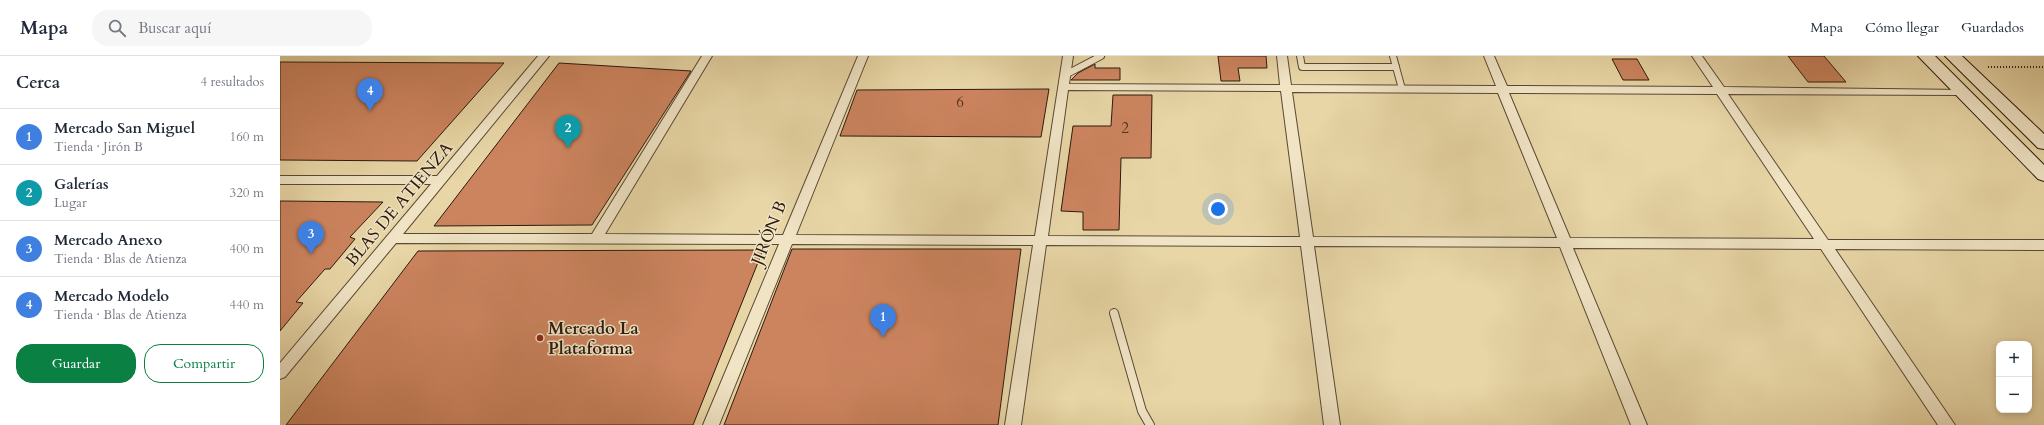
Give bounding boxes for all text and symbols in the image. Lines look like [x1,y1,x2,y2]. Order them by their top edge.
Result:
search box [92,10,372,46]
text: Mapa [20,15,68,41]
icon: search [106,17,128,39]
text: Buscar aquí [138,18,211,38]
text: Mapa [1810,18,1843,37]
text: Cómo llegar [1865,18,1939,37]
text: Guardados [1961,18,2024,37]
text: Cerca [16,71,60,94]
text: 4 resultados [200,73,264,91]
pin: 4 [357,78,383,111]
house number: 6 [956,92,964,112]
pin: 2 [555,115,581,148]
text: Mercado San Miguel [54,118,195,138]
house number: 2 [1121,118,1129,138]
text: 1 [26,128,32,146]
text: 160 m [230,128,264,146]
street label: BLAS DE ATIENZA [340,136,458,271]
text: Tienda · Jirón B [54,138,143,156]
text: Galerías [54,174,109,194]
text: 2 [26,184,32,202]
text: 320 m [230,184,264,202]
text: Lugar [54,194,87,212]
street label: JIRÓN B [744,197,792,271]
your location [1208,199,1228,219]
pin: 3 [298,221,324,254]
text: Mercado Anexo [54,230,162,250]
text: 3 [26,240,32,258]
text: 400 m [230,240,264,258]
text: Tienda · Blas de Atienza [54,250,187,268]
text: Mercado Modelo [54,286,169,306]
text: 4 [26,296,32,314]
text: 440 m [230,296,264,314]
pin: 1 [870,304,896,337]
text: Tienda · Blas de Atienza [54,306,187,324]
place label: Mercado La Plataforma [548,317,639,360]
marker: Mercado La Plataforma [535,333,545,343]
map controls [1996,341,2032,413]
button: + [1996,341,2032,377]
button: Guardar [16,344,136,383]
button: Compartir [144,344,264,383]
button: − [1996,377,2032,413]

